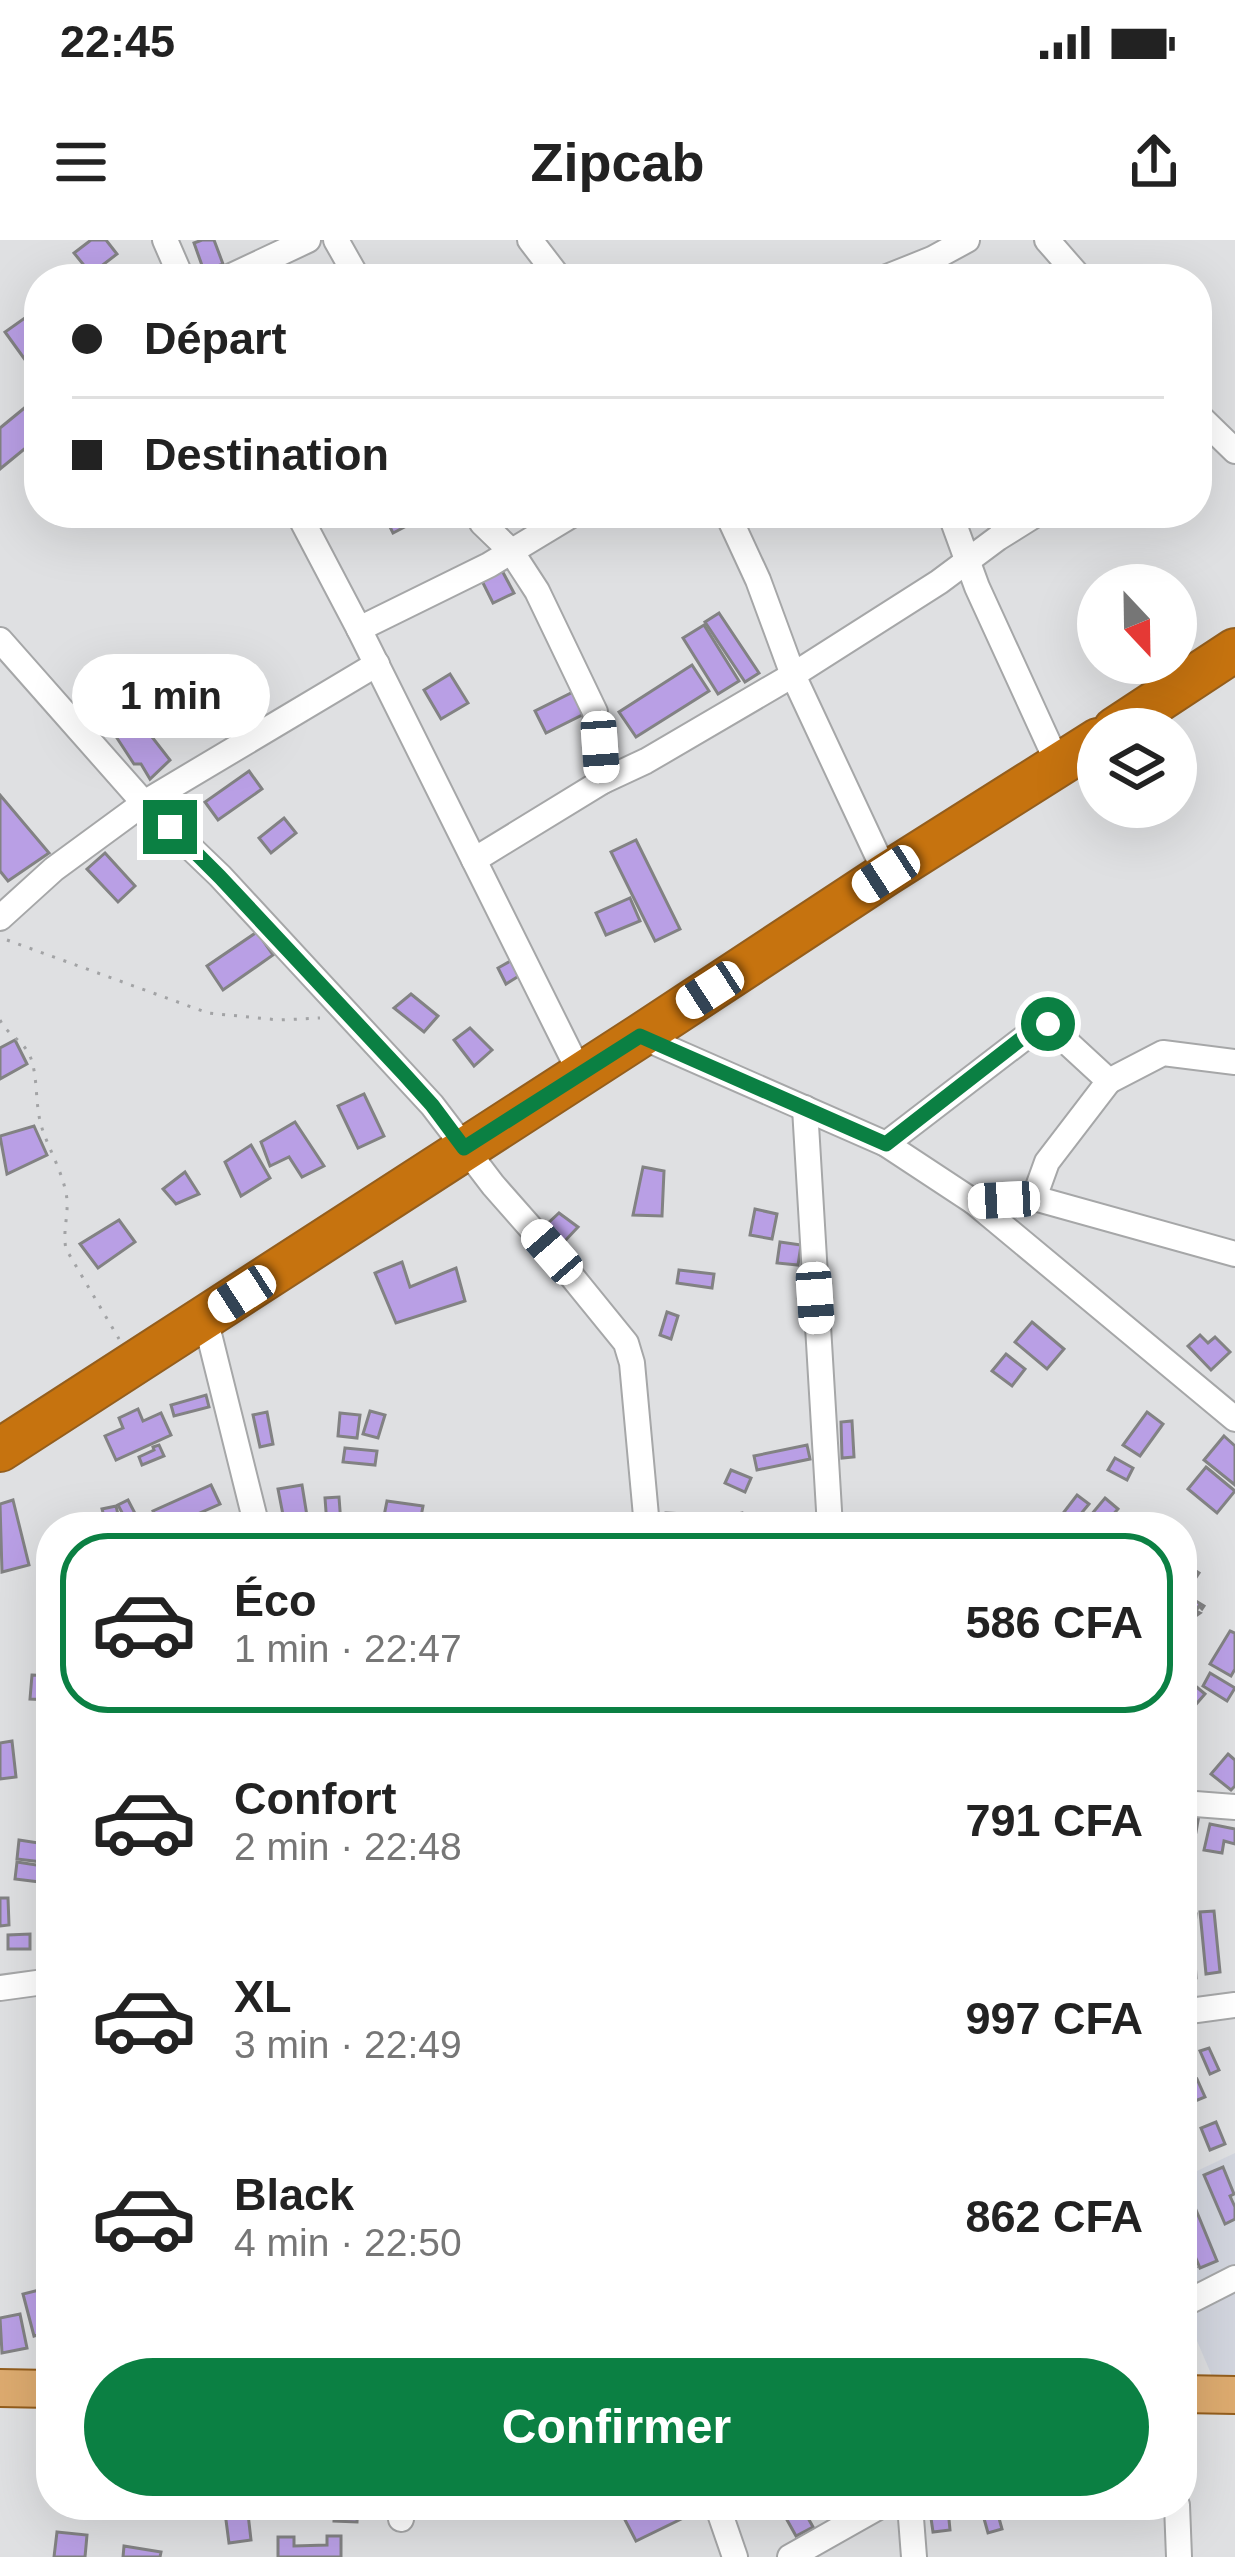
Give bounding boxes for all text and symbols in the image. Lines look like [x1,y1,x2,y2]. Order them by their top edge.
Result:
text: 22:45 [60,16,175,67]
icon: menu [48,129,114,195]
icon: share [1121,129,1187,195]
text: Zipcab [530,132,705,192]
text: Départ [144,313,287,364]
text: Destination [144,429,389,480]
north arrow [1077,564,1197,684]
map controls [1077,564,1197,828]
callout: 1 min [71,653,269,737]
text: 1 min [120,674,222,717]
button: layers [1077,708,1197,828]
car [580,710,620,784]
route end [143,800,197,854]
car [846,839,926,909]
car [670,955,750,1025]
route start [1021,997,1075,1051]
car [967,1180,1041,1220]
car [515,1213,589,1291]
car [202,1259,282,1329]
car [795,1261,835,1335]
icon: car [90,1569,198,1677]
text: Éco [234,1575,317,1626]
text: 586 CFA [965,1597,1143,1648]
text: 1 min · 22:47 [234,1627,462,1670]
icon: car [90,1767,198,1875]
text: Confort [234,1773,396,1824]
text: 791 CFA [965,1795,1143,1846]
text: 2 min · 22:48 [234,1825,462,1868]
icon: car [90,1965,198,2073]
text: XL [234,1971,292,2022]
text: 997 CFA [965,1993,1143,2044]
text: 3 min · 22:49 [234,2023,462,2066]
icon: car [90,2163,198,2271]
text: Black [234,2169,354,2220]
text: 862 CFA [965,2191,1143,2242]
text: 4 min · 22:50 [234,2221,462,2264]
button: Confirmer [84,2358,1149,2496]

